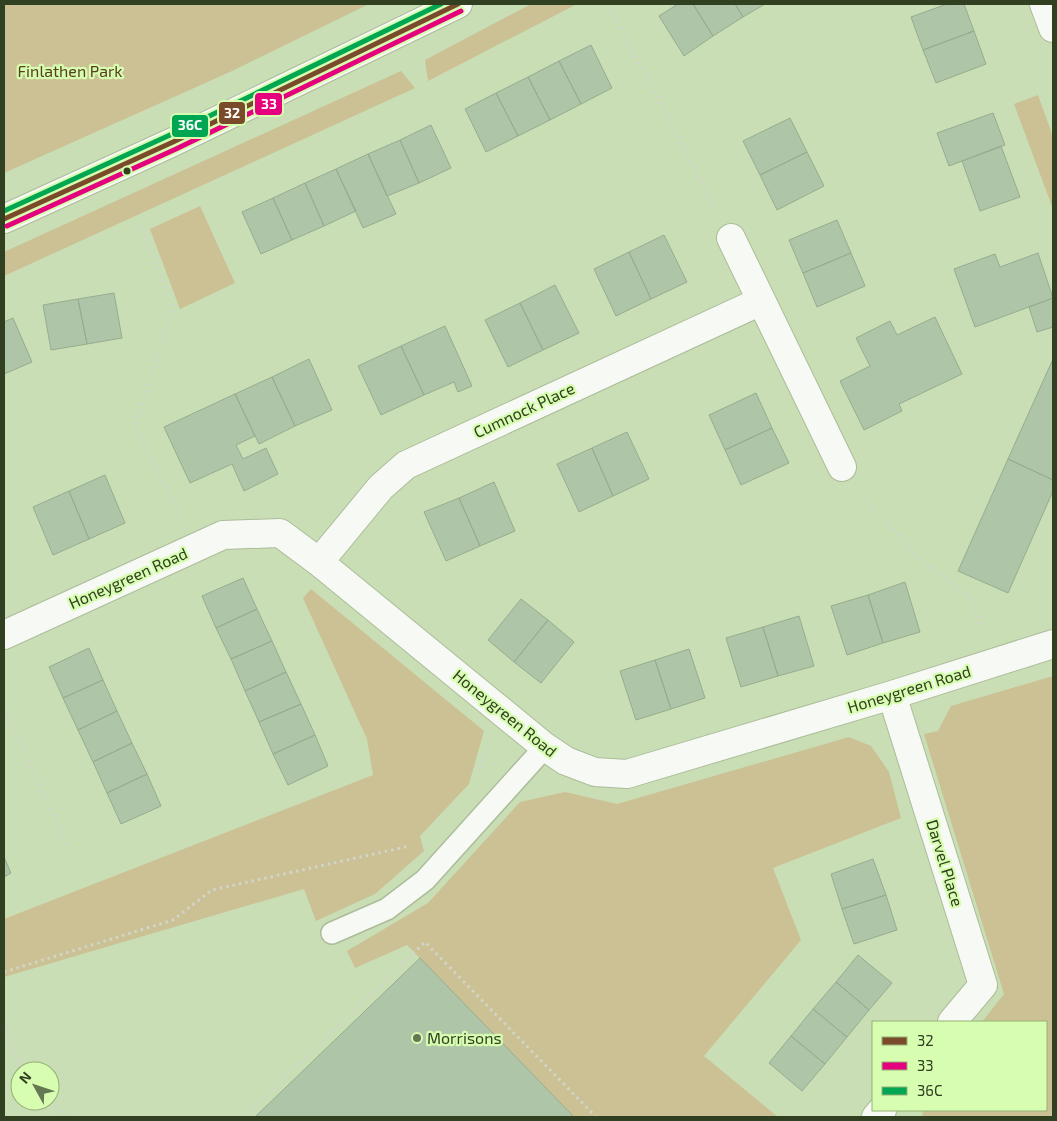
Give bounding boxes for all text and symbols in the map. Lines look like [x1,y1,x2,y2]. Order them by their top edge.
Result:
park label: Finlathen Park [18,61,123,80]
line badge: 33 [254,92,283,116]
text: 33 [261,95,277,112]
line badge: 32 [218,101,246,125]
text: 32 [224,104,240,121]
line badge: 36C [171,114,209,138]
text: 36C [178,116,202,133]
unlabelled marker [122,166,132,176]
street label: Cumnock Place [470,378,577,441]
street label: Honeygreen Road [65,543,190,612]
street label: Honeygreen Road [845,661,973,716]
street label: Honeygreen Road [450,665,561,760]
street label: Darvel Place [923,817,968,909]
legend [872,1021,1047,1111]
place label: Morrisons [427,1028,502,1047]
text: 32 [917,1031,934,1049]
marker: Morrisons [411,1032,423,1044]
text: 33 [917,1056,934,1074]
north arrow [10,1061,60,1111]
text: N [15,1068,34,1087]
text: 36C [917,1081,943,1099]

